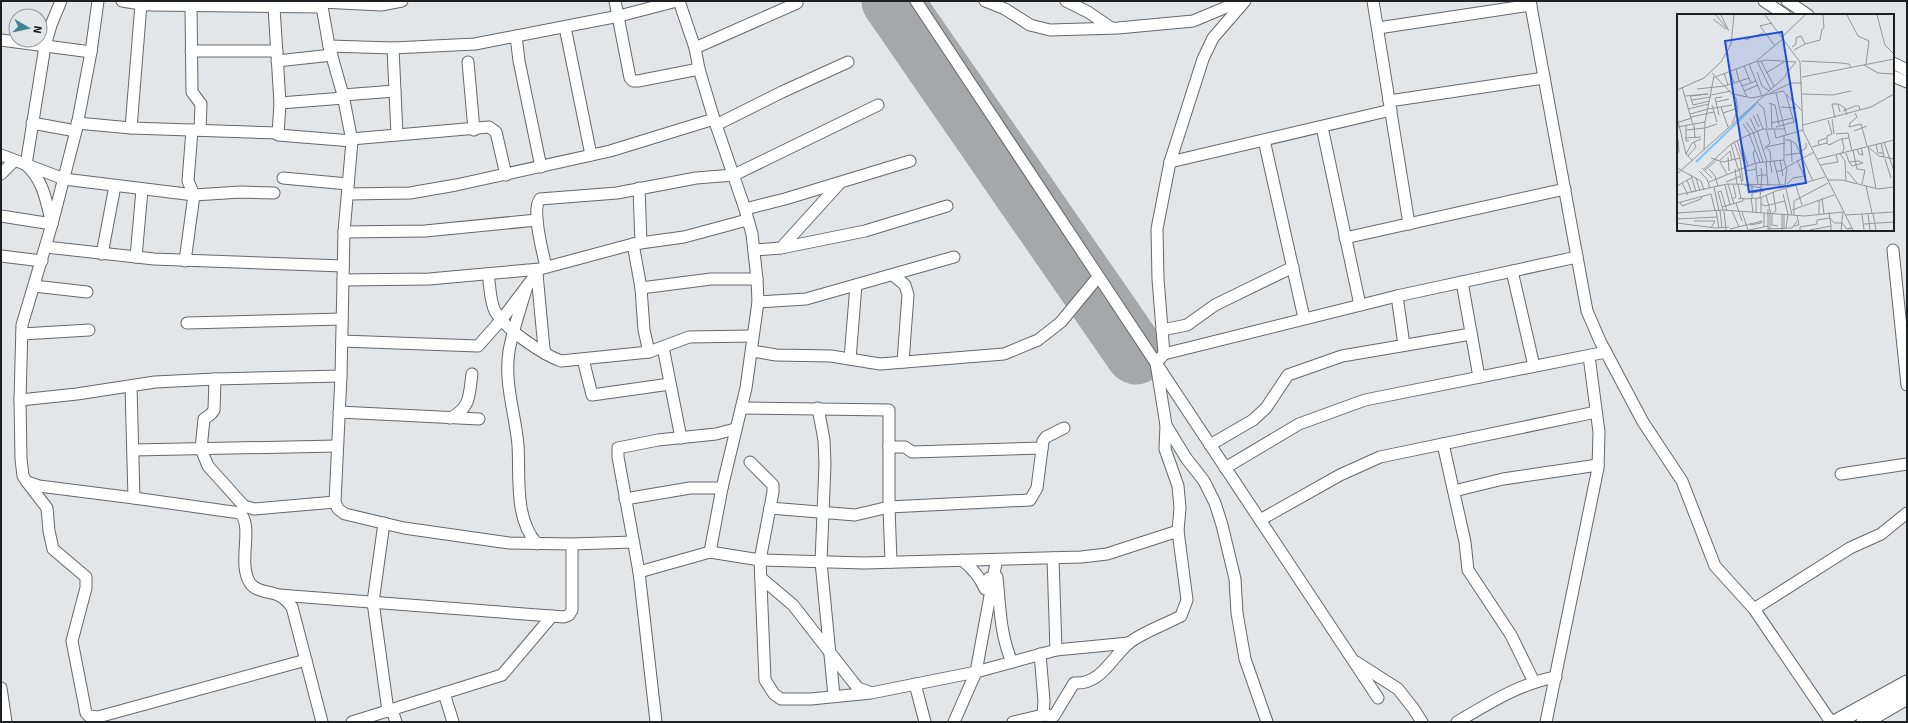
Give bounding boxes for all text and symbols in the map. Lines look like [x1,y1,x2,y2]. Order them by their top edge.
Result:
north arrow [8,8,48,48]
inset map [1677,14,1894,231]
text: N [30,25,44,34]

